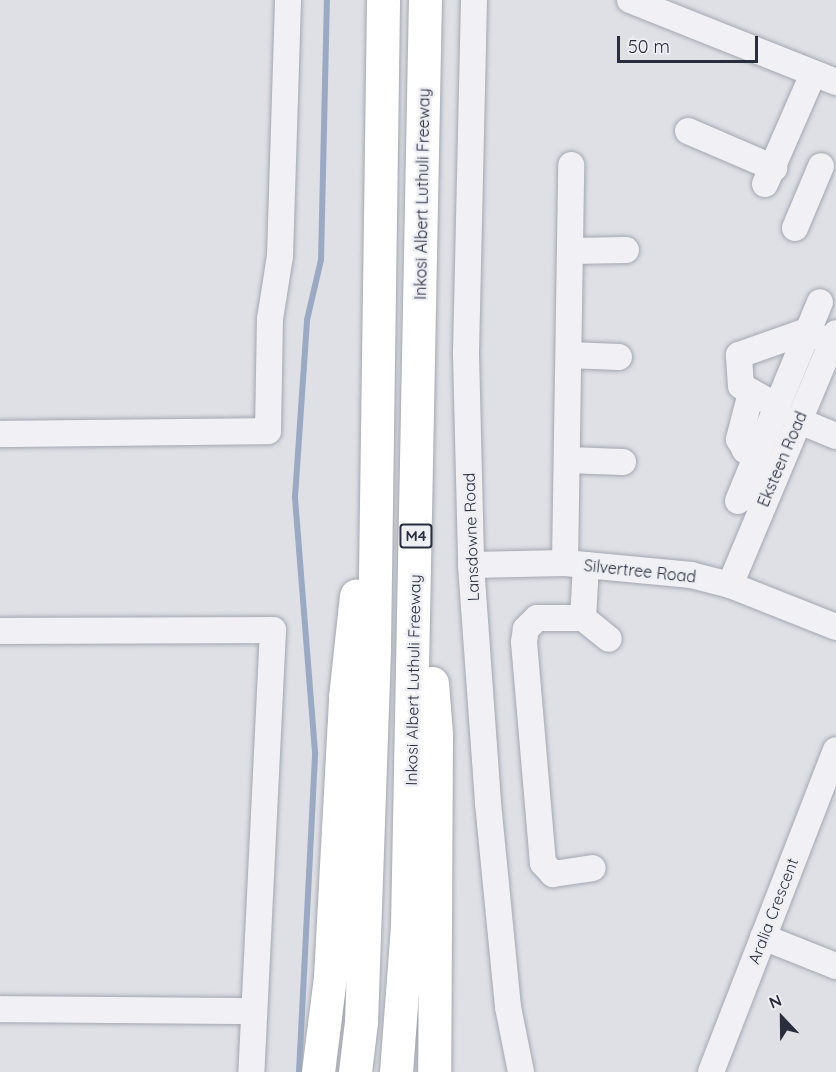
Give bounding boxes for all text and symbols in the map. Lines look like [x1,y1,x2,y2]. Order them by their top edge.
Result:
scale bar [620,24,761,62]
text: 50 m [628,35,670,58]
street label: Inkosi Albert Luthuli Freeway [411,88,433,300]
street label: Eksteen Road [753,408,811,510]
street label: Lansdowne Road [459,472,483,602]
road number: M4 [398,524,434,548]
street label: Silvertree Road [583,556,697,586]
street label: Inkosi Albert Luthuli Freeway [402,574,424,786]
street label: Aralia Crescent [744,855,802,967]
north arrow [752,988,812,1048]
text: N [766,990,784,1013]

